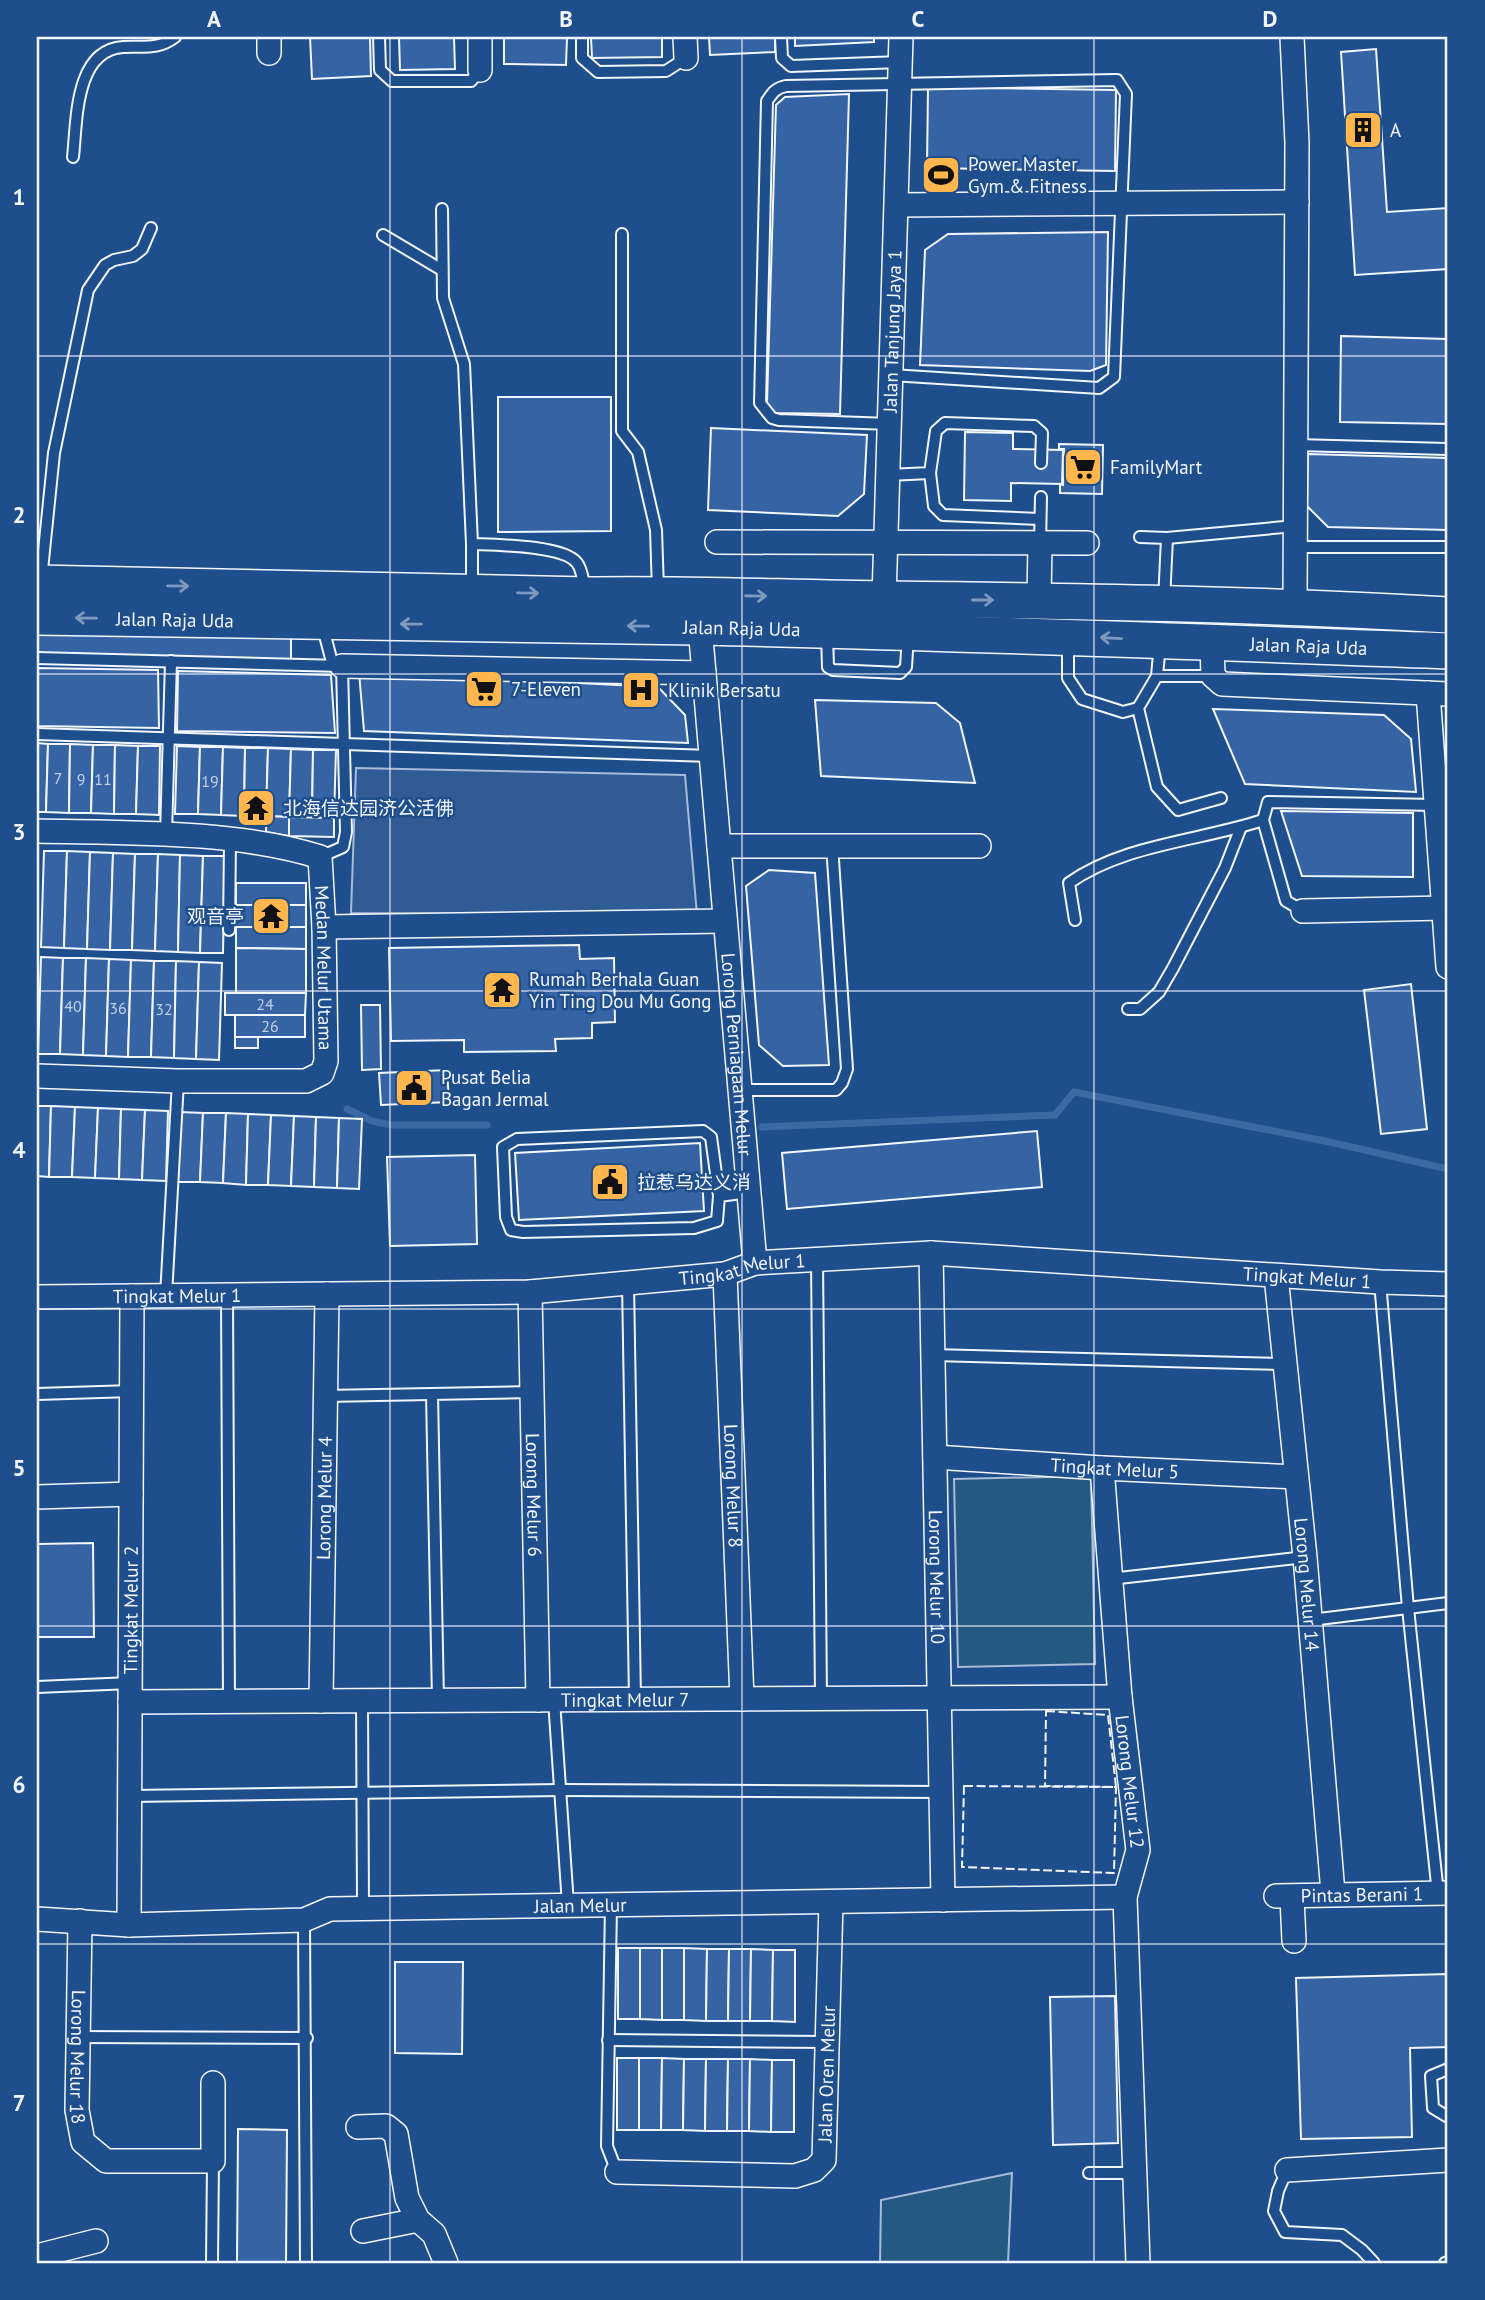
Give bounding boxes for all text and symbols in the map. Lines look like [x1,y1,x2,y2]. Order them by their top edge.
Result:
text: A [207,4,221,33]
text: B [559,4,573,33]
text: C [912,4,925,33]
text: D [1263,4,1277,33]
building icon: A [1342,109,1384,151]
place label: A [1390,118,1401,142]
place label: Power Master Gym & Fitness [968,152,1087,198]
sports icon: Power Master Gym & Fitness [920,154,962,196]
text: 1 [12,182,26,211]
street label: Jalan Tanjung Jaya 1 [878,249,907,414]
supermarket icon: FamilyMart [1062,446,1104,488]
place label: FamilyMart [1110,455,1203,479]
text: 2 [12,500,26,529]
one-way arrow [167,579,190,593]
one-way arrow [517,587,540,600]
one-way arrow [744,589,767,602]
one-way arrow [972,593,995,607]
street label: Jalan Raja Uda [115,607,234,632]
one-way arrow [74,612,97,625]
street label: Jalan Raja Uda [682,615,801,641]
one-way arrow [400,617,423,631]
one-way arrow [627,619,650,633]
one-way arrow [1100,631,1123,644]
street label: Jalan Raja Uda [1248,632,1368,660]
supermarket icon: 7-Eleven [463,668,505,710]
hospital icon: Klinik Bersatu [620,669,662,711]
place label: 7-Eleven [511,677,581,701]
place label: Klinik Bersatu [668,678,781,702]
house number: 7 [54,768,62,788]
house number: 9 [77,769,85,789]
house number: 11 [94,769,112,789]
house number: 19 [201,771,219,791]
temple icon: 北海信达园济公活佛 [235,787,277,829]
place label: 北海信达园济公活佛 [283,796,454,820]
text: 3 [12,817,26,846]
street label: Medan Melur Utama [310,885,338,1050]
temple icon: 观音亭 [250,895,292,937]
place label: 观音亭 [187,904,244,928]
street label: Lorong Perniagaan Melur [716,952,758,1157]
place label: Rumah Berhala Guan Yin Ting Dou Mu Gong [529,967,712,1013]
temple icon: Rumah Berhala Guan Yin Ting Dou Mu Gong [481,969,523,1011]
house number: 24 [256,994,274,1014]
house number: 40 [64,996,82,1016]
house number: 36 [109,998,127,1018]
house number: 32 [155,999,173,1019]
house number: 26 [261,1016,279,1036]
place label: Pusat Belia Bagan Jermal [441,1065,549,1111]
public building icon: Pusat Belia Bagan Jermal [393,1067,435,1109]
text: 4 [12,1135,26,1164]
public building icon: 拉惹乌达义消 [589,1161,631,1203]
place label: 拉惹乌达义消 [637,1170,751,1194]
street label: Tingkat Melur 1 [678,1248,806,1290]
street label: Tingkat Melur 1 [1242,1261,1372,1293]
street label: Tingkat Melur 1 [113,1283,241,1308]
street label: Lorong Melur 8 [719,1424,748,1548]
street label: Lorong Melur 6 [521,1433,547,1557]
street label: Lorong Melur 4 [311,1436,337,1560]
text: 5 [12,1453,26,1482]
street label: Tingkat Melur 5 [1050,1453,1179,1484]
street label: Lorong Melur 10 [924,1510,950,1644]
street label: Lorong Melur 14 [1289,1516,1325,1652]
street label: Tingkat Melur 2 [118,1546,143,1674]
street label: Tingkat Melur 7 [561,1687,689,1712]
street label: Lorong Melur 12 [1110,1714,1150,1850]
text: 6 [12,1770,26,1799]
street label: Pintas Berani 1 [1300,1881,1424,1908]
street label: Jalan Melur [533,1893,627,1918]
street label: Lorong Melur 18 [65,1990,91,2126]
street label: Jalan Oren Melur [812,2005,840,2144]
text: 7 [12,2088,26,2117]

